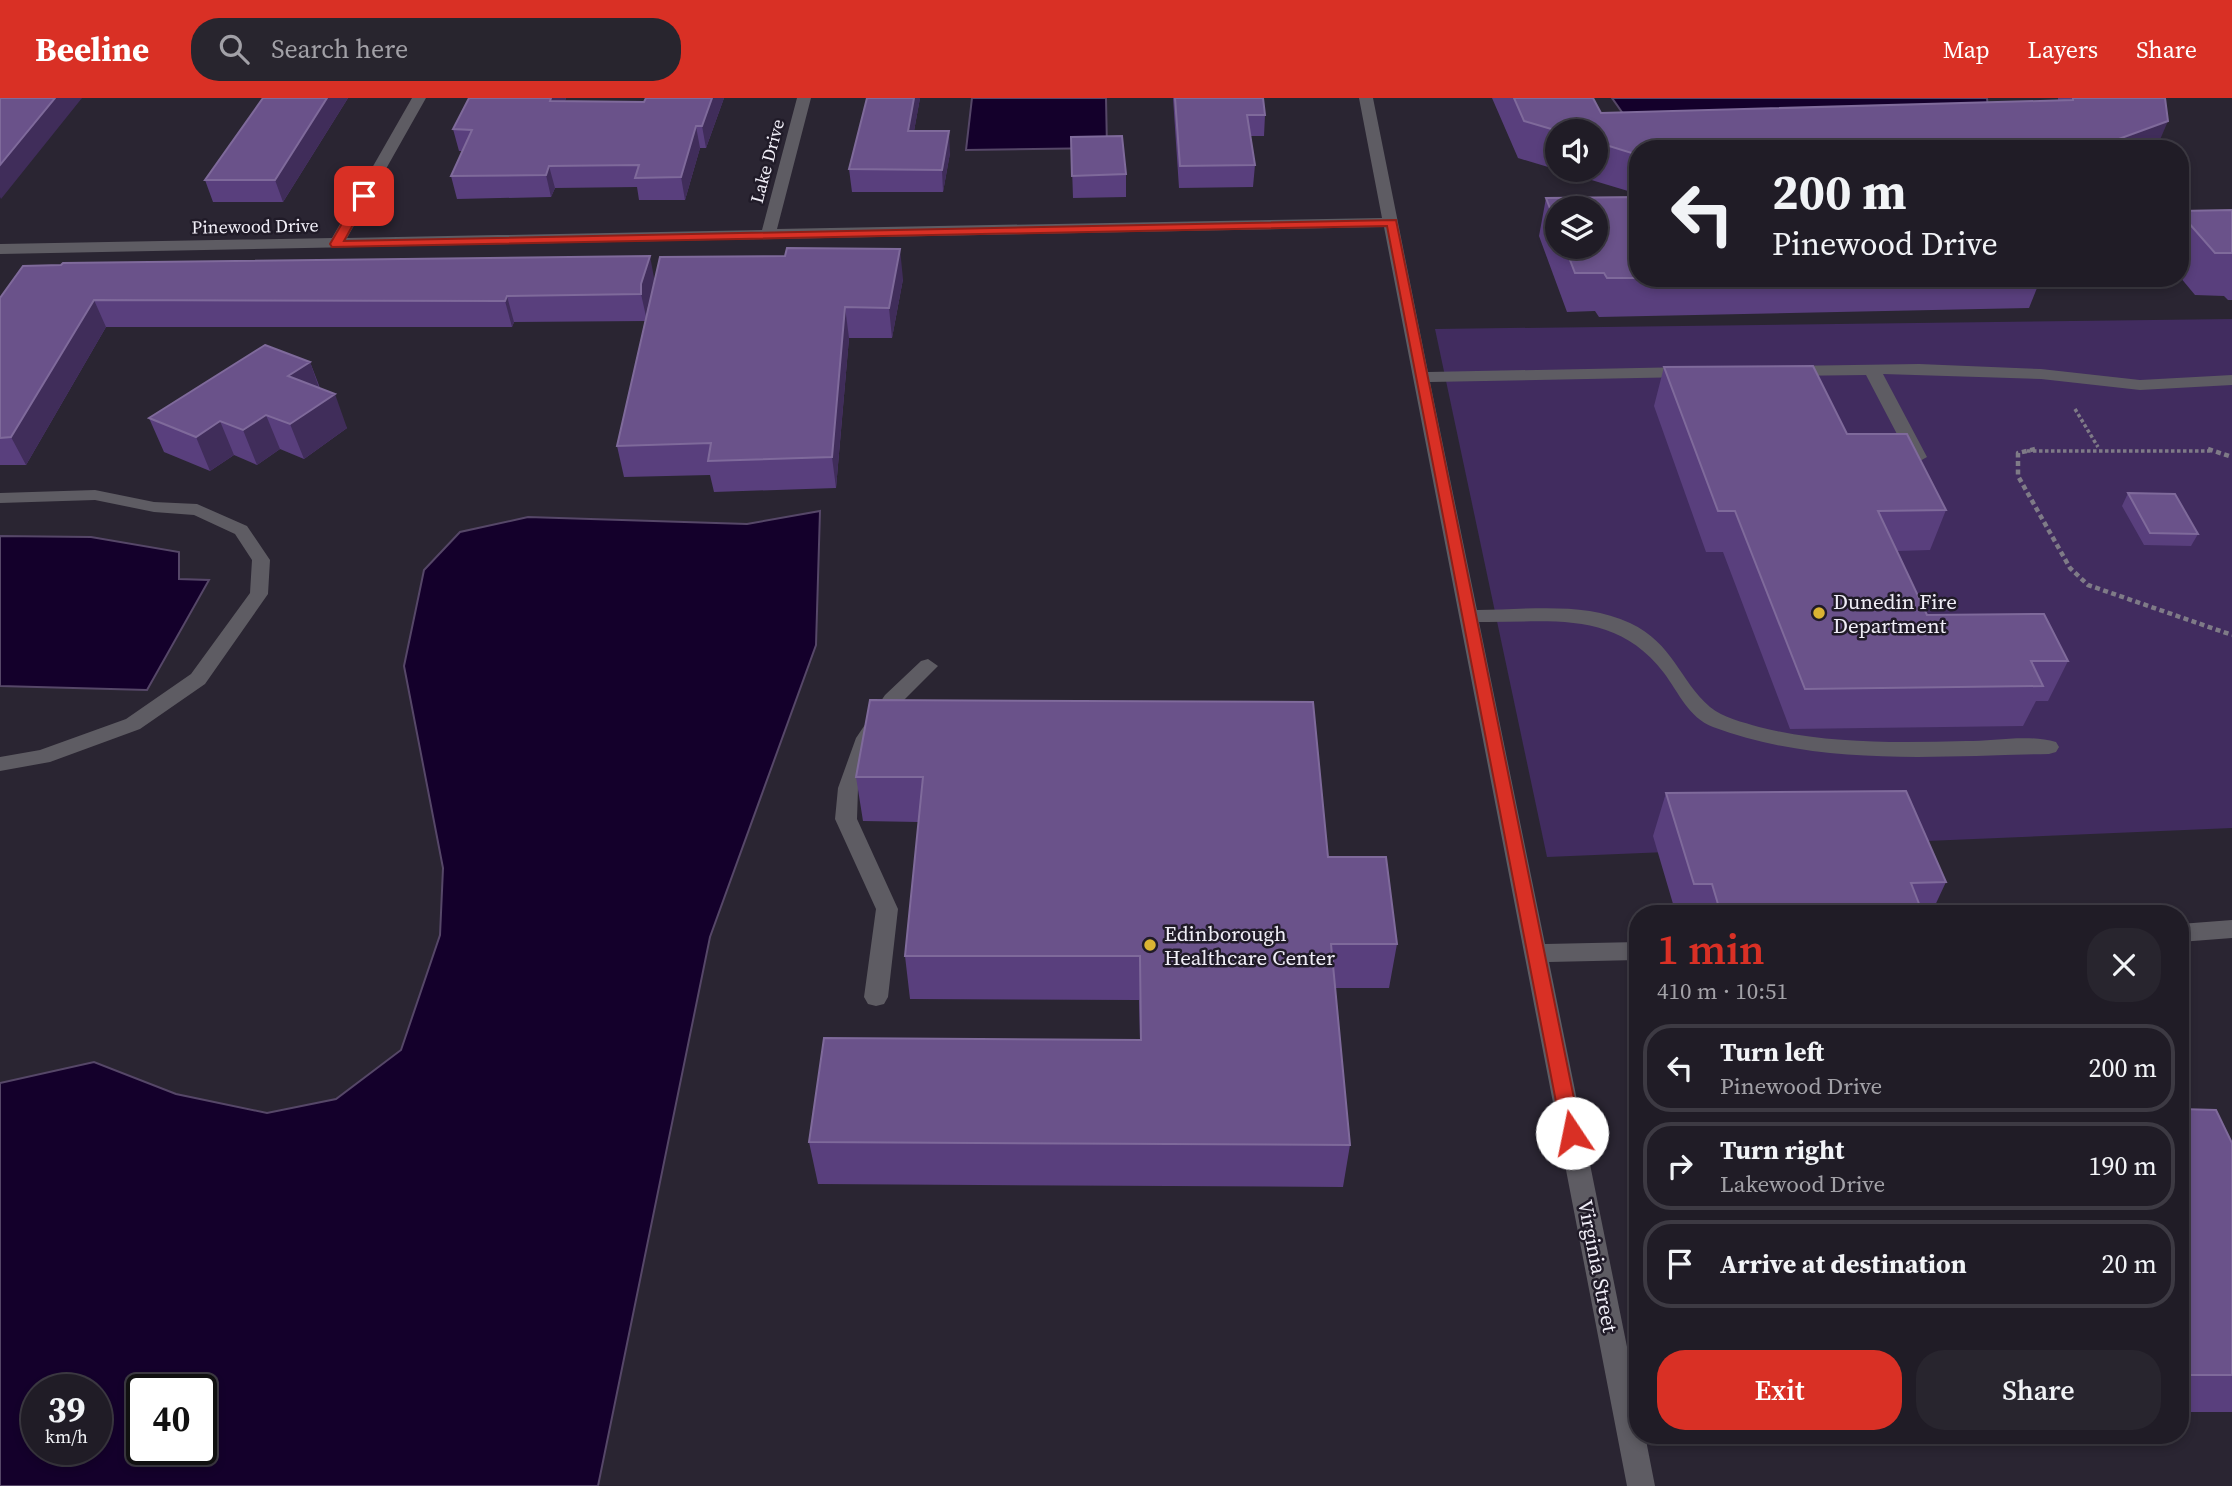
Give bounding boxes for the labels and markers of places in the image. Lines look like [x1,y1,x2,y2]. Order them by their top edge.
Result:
pin [334,166,394,226]
place label: Dunedin Fire Department [1833,587,1957,640]
marker: Dunedin Fire Department [1811,605,1827,621]
place label: Edinborough Healthcare Center [1164,919,1335,972]
marker: Edinborough Healthcare Center [1142,937,1158,953]

